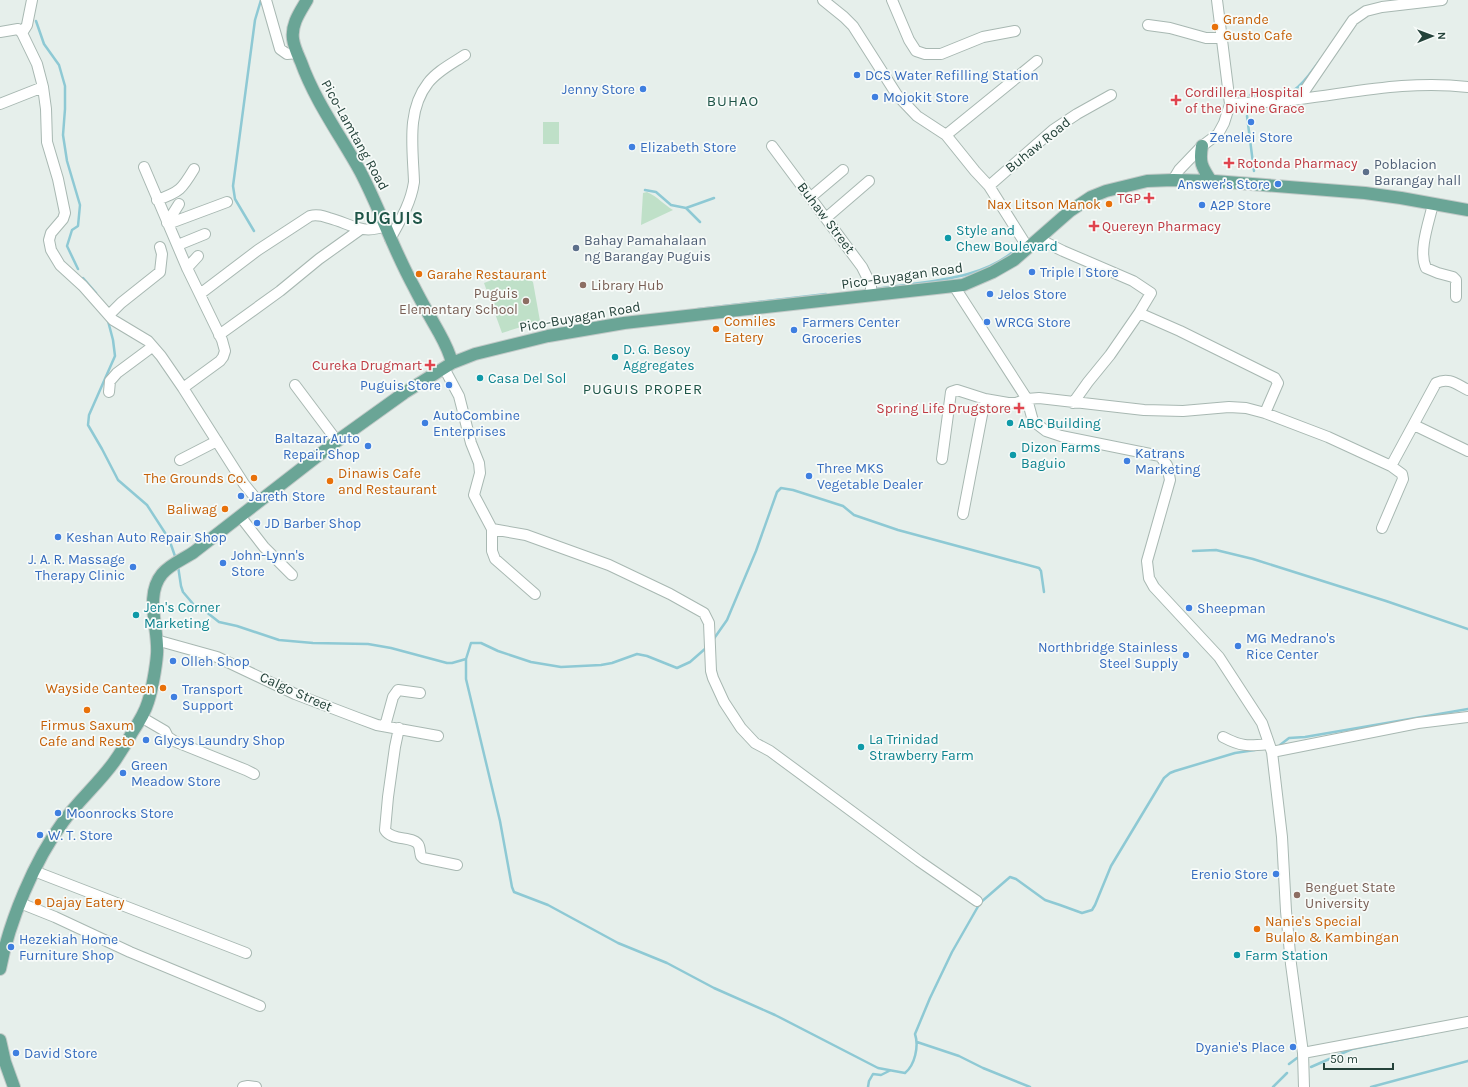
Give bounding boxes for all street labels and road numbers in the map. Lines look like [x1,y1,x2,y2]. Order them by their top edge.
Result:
street label: Pico-Lamtang Road [318,77,392,193]
street label: Buhaw Road [1002,114,1074,176]
street label: Buhaw Street [794,179,858,257]
street label: Pico-Buyagan Road [840,259,964,293]
street label: Pico-Buyagan Road [518,298,642,336]
street label: Calgo Street [257,668,335,716]

